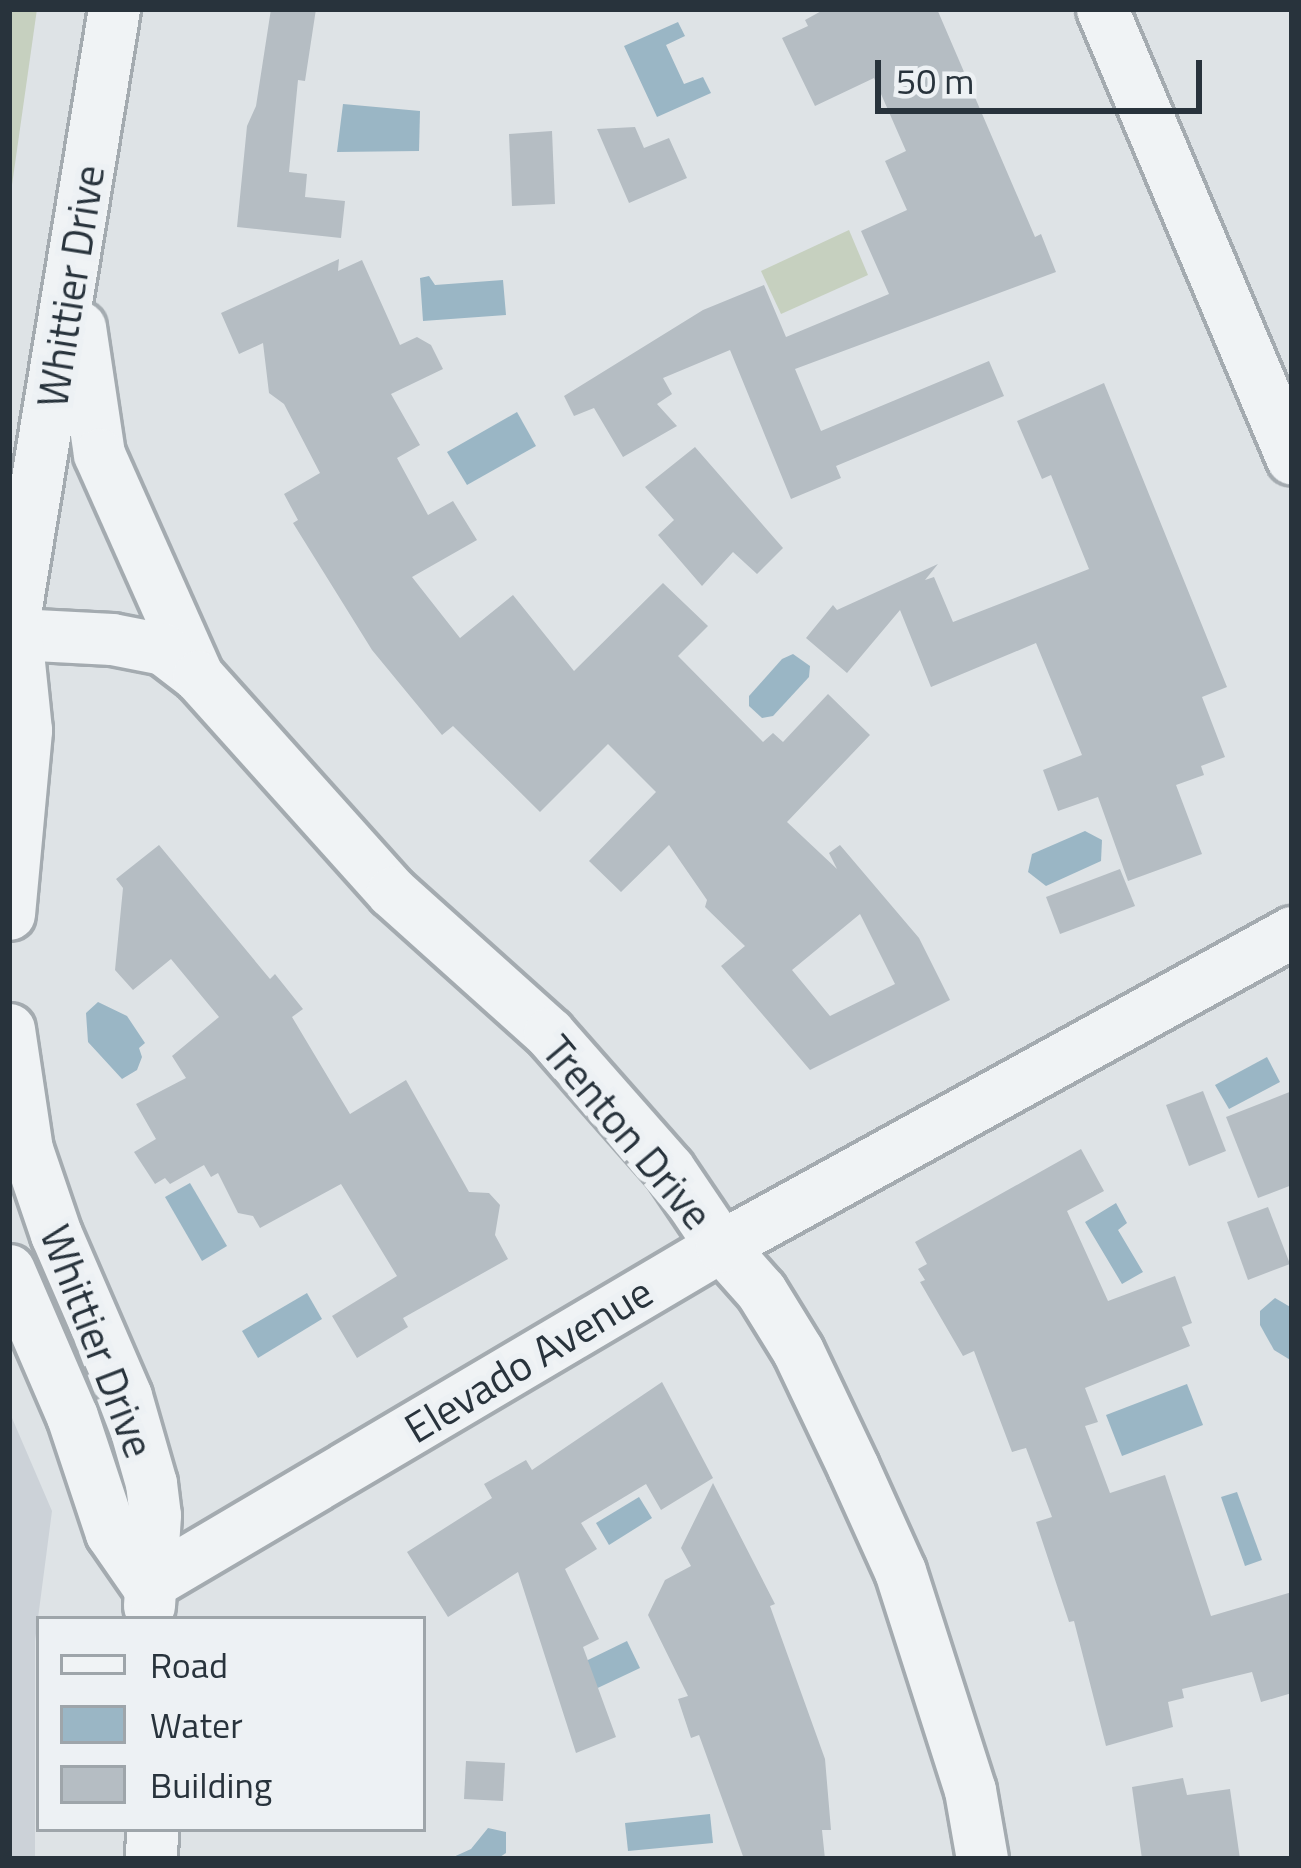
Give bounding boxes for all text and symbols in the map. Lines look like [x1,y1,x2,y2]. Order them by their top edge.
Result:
scale bar [881,36,1208,110]
text: 50 m [896,53,974,108]
street label: Whittier Drive [26,161,114,411]
street label: Trenton Drive [533,1025,723,1239]
street label: Whittier Drive [31,1218,165,1464]
street label: Elevado Avenue [395,1265,661,1453]
legend [36,1616,426,1832]
text: Road [150,1637,228,1692]
text: Water [150,1697,243,1752]
text: Building [150,1757,272,1812]

